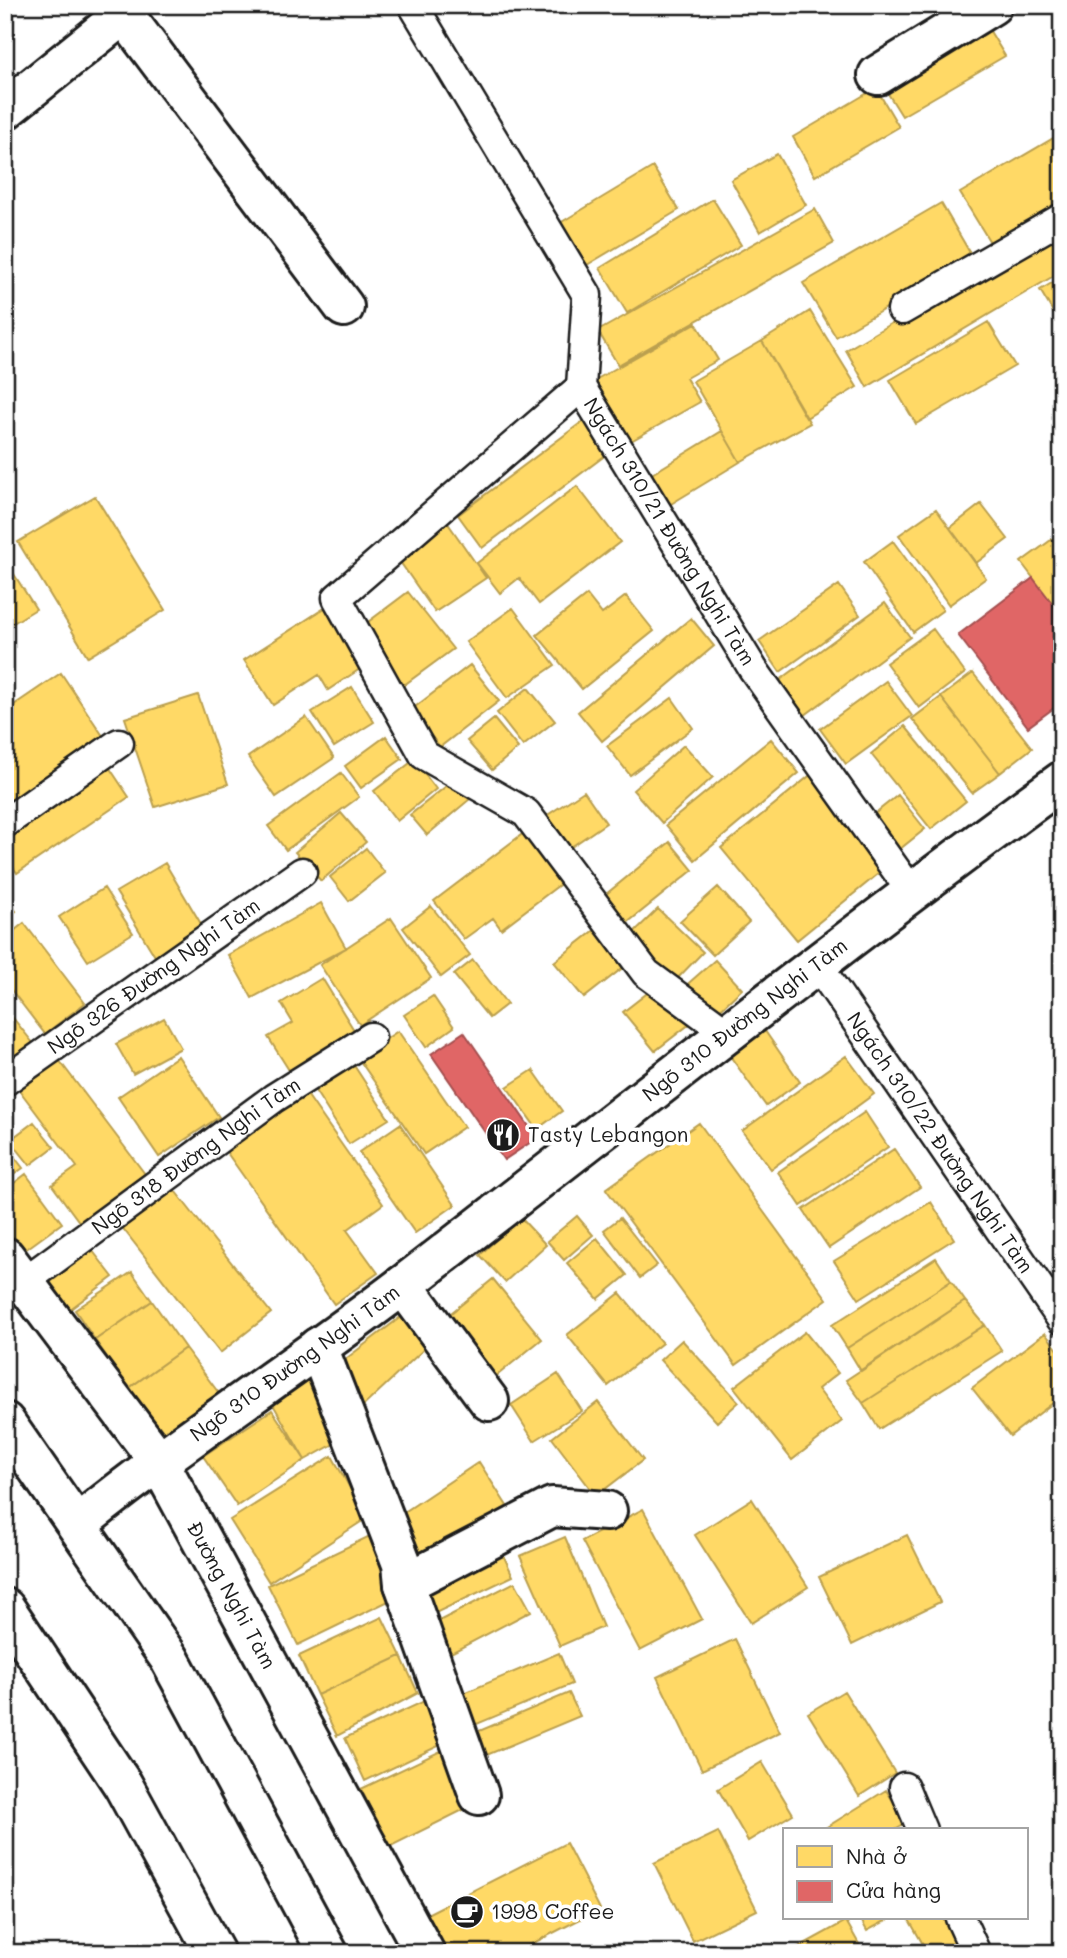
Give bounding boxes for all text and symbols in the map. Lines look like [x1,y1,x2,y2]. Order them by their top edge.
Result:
street label: Ngách 310/21 Đường Nghi Tàm [579,392,763,670]
street label: Ngõ 326 Đường Nghi Tàm [41,891,265,1059]
street label: Ngõ 310 Đường Nghi Tàm [636,931,852,1107]
street label: Ngách 310/22 Đường Nghi Tàm [842,1006,1041,1278]
street label: Ngõ 318 Đường Nghi Tàm [85,1070,305,1240]
restaurant icon: Tasty Lebangon [484,1116,522,1154]
place label: Tasty Lebangon [528,1120,688,1147]
street label: Ngõ 310 Đường Nghi Tàm [184,1278,404,1447]
street label: Đường Nghi Tàm [182,1516,283,1673]
legend [783,1828,1028,1920]
text: Nhà ở [846,1842,907,1869]
text: Cửa hàng [846,1876,941,1903]
cafe icon: 1998 Coffee [448,1893,486,1931]
place label: 1998 Coffee [491,1897,614,1924]

